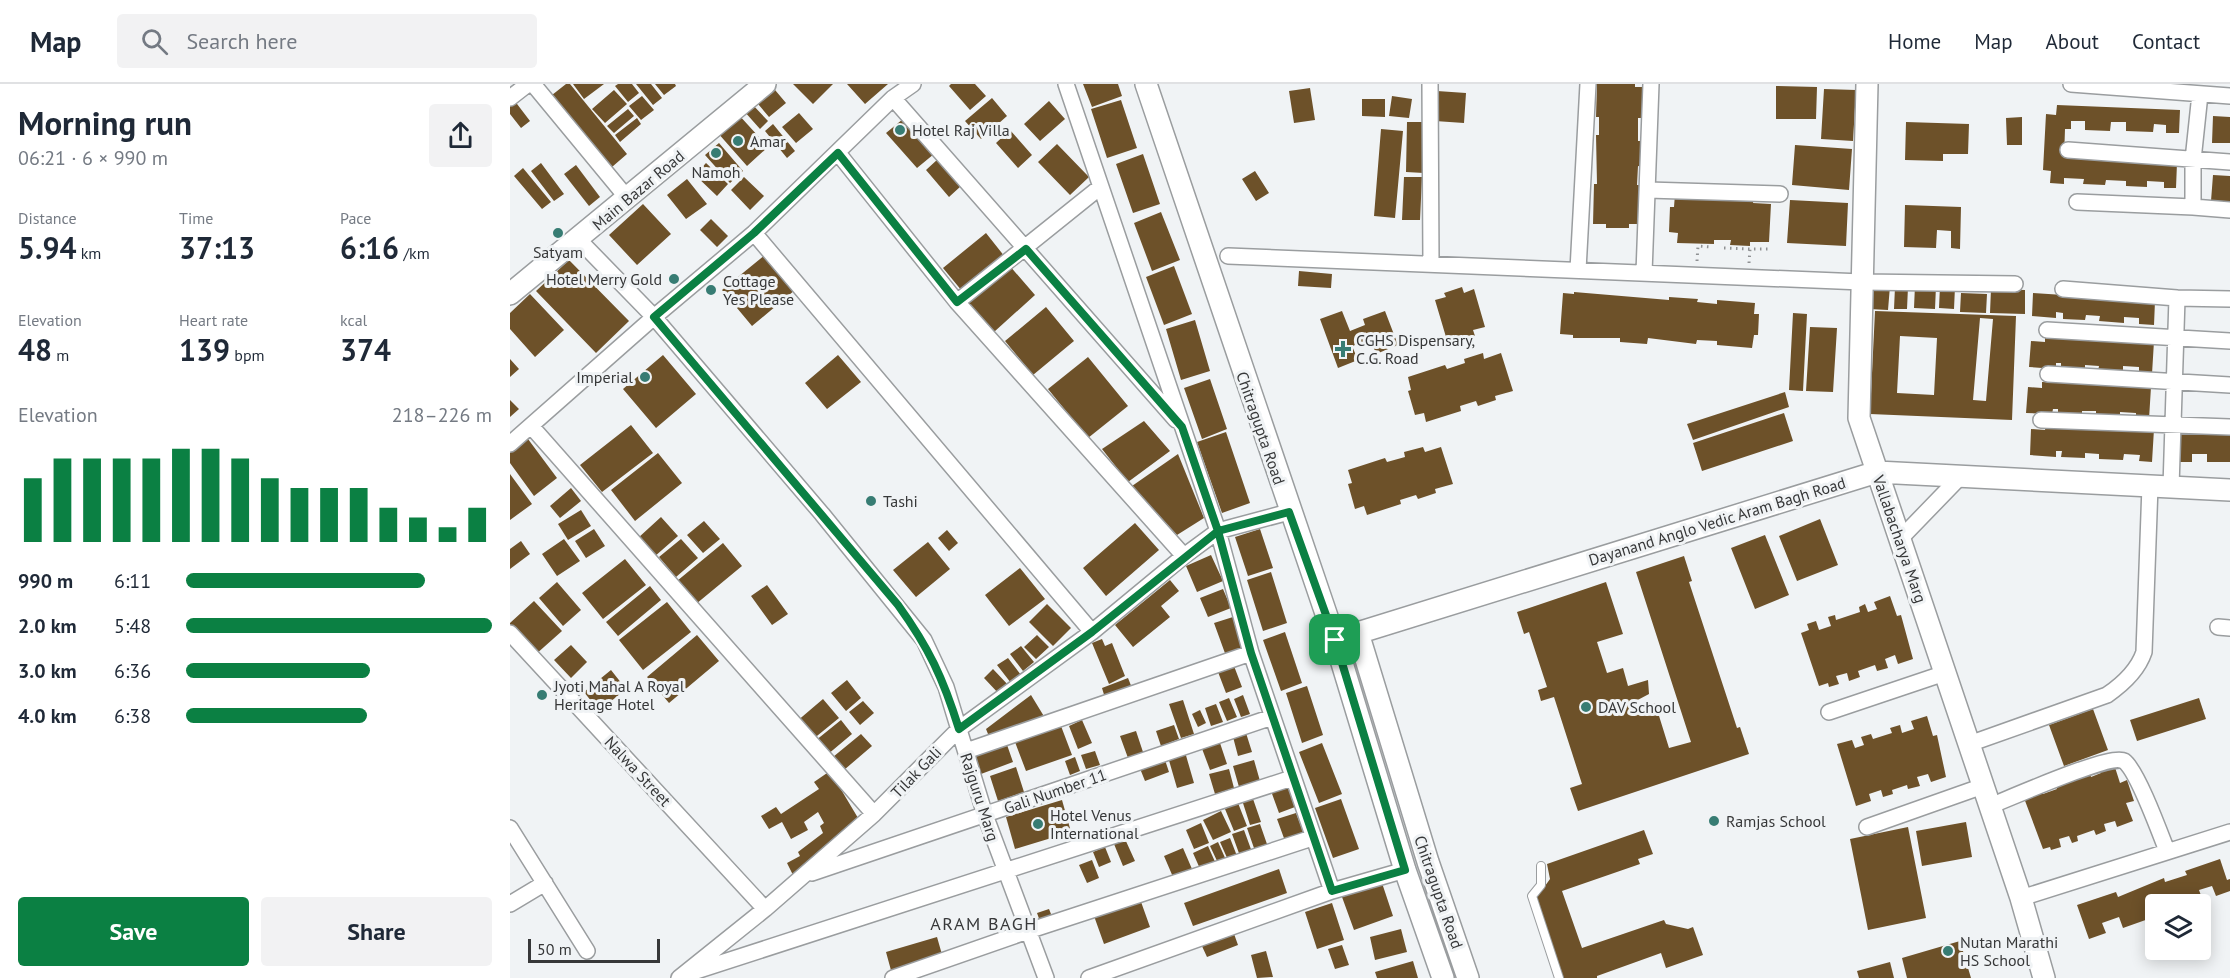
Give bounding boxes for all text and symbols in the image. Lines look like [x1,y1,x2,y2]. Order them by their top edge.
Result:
search box [117,14,537,68]
text: Map [30,23,81,60]
icon: search [138,25,171,58]
text: Search here [186,27,297,55]
text: Home [1888,28,1941,55]
text: Map [1974,28,2013,55]
text: About [2046,28,2099,55]
text: Contact [2132,28,2200,55]
text: Morning run [18,101,192,144]
button: share [429,104,492,167]
place label: Hotel Raj Villa [912,120,1010,140]
marker: Hotel Raj Villa [893,123,907,137]
place label: Amar [750,131,786,151]
marker: Amar [731,134,745,148]
text: 06:21 · 6 × 990 m [18,145,168,171]
street label: Main Bazar Road [588,146,688,234]
marker: Namoh [709,146,723,160]
place label: Namoh [691,162,741,182]
text: Distance [18,208,77,228]
text: Time [179,208,213,228]
text: Pace [340,208,371,228]
marker: Satyam [551,226,565,240]
text: 5.94 [18,228,76,267]
text: 37:13 [179,228,255,267]
text: 6:16 [340,228,399,267]
place label: Satyam [533,242,583,262]
text: km [76,243,101,263]
text: /km [399,243,430,263]
place label: Hotel Merry Gold [546,269,662,289]
place label: Cottage Yes Please [723,271,794,309]
marker: Hotel Merry Gold [667,272,681,286]
marker: Cottage Yes Please [704,283,718,297]
text: Elevation [18,310,82,330]
text: Heart rate [179,310,248,330]
text: kcal [340,310,367,330]
text: 48 [18,330,52,369]
text: 139 [179,330,230,369]
text: 374 [340,330,391,369]
place label: CGHS Dispensary, C.G. Road [1356,330,1475,368]
marker: CGHS Dispensary, C.G. Road [1334,340,1352,358]
text: m [52,345,69,365]
text: bpm [230,345,265,365]
place label: Imperial [576,367,633,387]
street label: Chitragupta Road [1232,369,1290,487]
marker: Imperial [638,370,652,384]
text: Elevation [18,402,98,428]
text: 218–226 m [392,402,492,428]
street label: Dayanand Anglo Vedic Aram Bagh Road [1586,472,1848,570]
street label: Vallabacharya Marg [1868,472,1931,605]
place label: Tashi [883,491,918,511]
marker: Tashi [864,494,878,508]
text: 990 m [18,568,73,594]
text: 6:11 [114,568,151,594]
text: 2.0 km [18,613,77,639]
text: 5:48 [114,613,151,639]
pin [1309,614,1360,665]
icon: arrive [1318,623,1351,656]
text: 3.0 km [18,658,77,684]
text: 6:36 [114,658,151,684]
place label: Jyoti Mahal A Royal Heritage Hotel [553,676,685,714]
marker: Jyoti Mahal A Royal Heritage Hotel [535,688,549,702]
place label: DAV School [1598,697,1676,717]
marker: DAV School [1579,700,1593,714]
text: 4.0 km [18,703,77,729]
text: 6:38 [114,703,151,729]
street label: Nalwa Street [601,732,676,810]
street label: Tilak Gali [887,742,945,802]
street label: Rajguru Marg [956,750,1004,844]
street label: Gali Number 11 [1001,764,1109,818]
place label: Hotel Venus International [1050,805,1139,843]
place label: Ramjas School [1726,811,1826,831]
marker: Ramjas School [1707,814,1721,828]
marker: Hotel Venus International [1031,817,1045,831]
street label: Chitragupta Road [1410,833,1468,951]
map controls [2145,894,2211,960]
button: layers [2145,894,2211,960]
button: Save [18,897,249,966]
button: Share [261,897,492,966]
district label: ARAM BAGH [930,912,1038,935]
place label: Nutan Marathi HS School [1960,932,2058,970]
scale bar [528,936,660,964]
text: 50 m [537,939,572,959]
marker: Nutan Marathi HS School [1941,944,1955,958]

